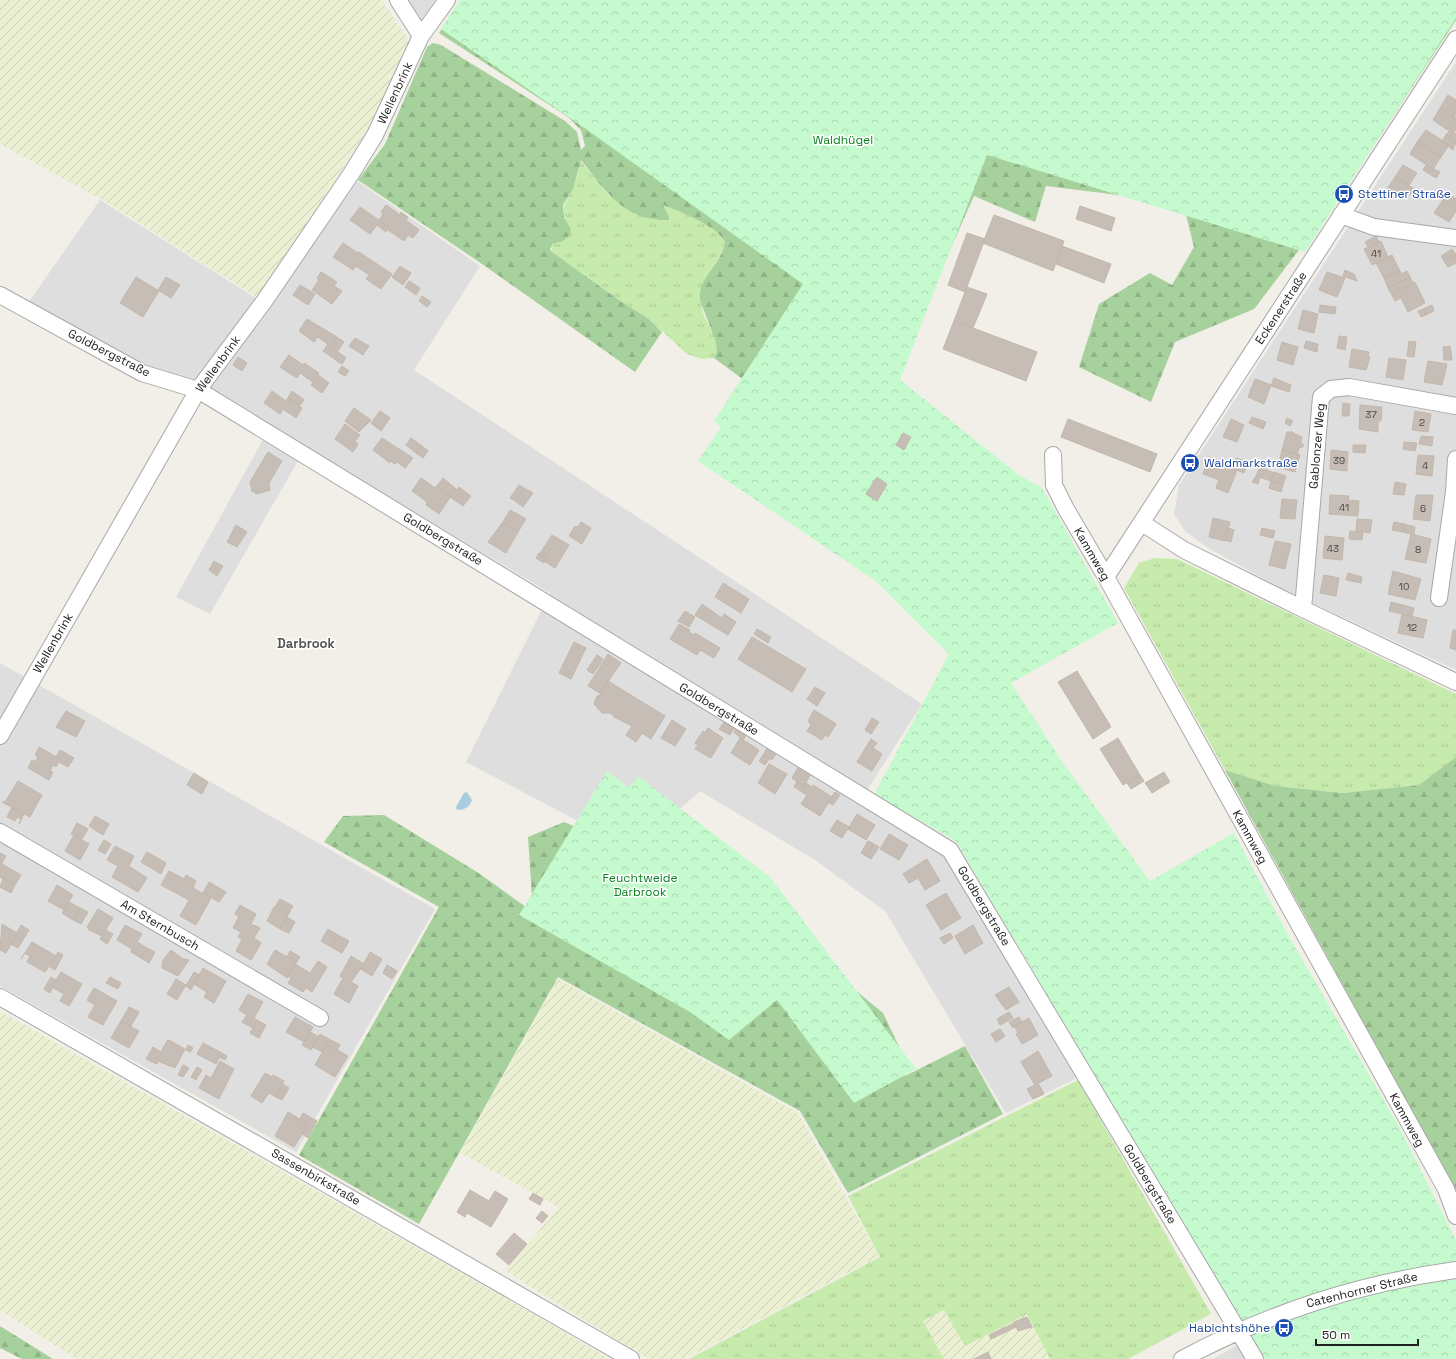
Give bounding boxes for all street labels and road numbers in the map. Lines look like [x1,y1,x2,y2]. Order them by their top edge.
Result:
street label: Wellenbrink [374,59,417,127]
street label: Eckenerstraße [1252,269,1310,347]
street label: Goldbergstraße [65,325,153,381]
street label: Wellenbrink [192,332,244,396]
street label: Gablonzer Weg [1305,402,1329,490]
street label: Goldbergstraße [400,509,486,569]
street label: Kammweg [1070,524,1114,584]
street label: Wellenbrink [29,610,77,676]
street label: Goldbergstraße [676,679,762,739]
street label: Kammweg [1229,807,1271,867]
street label: Goldbergstraße [954,863,1014,949]
street label: Am Sternbusch [118,896,202,954]
street label: Kammweg [1386,1090,1428,1150]
street label: Goldbergstraße [1120,1141,1180,1227]
street label: Sassenbirkstraße [269,1145,363,1209]
street label: Catenhorner Straße [1305,1268,1419,1312]

